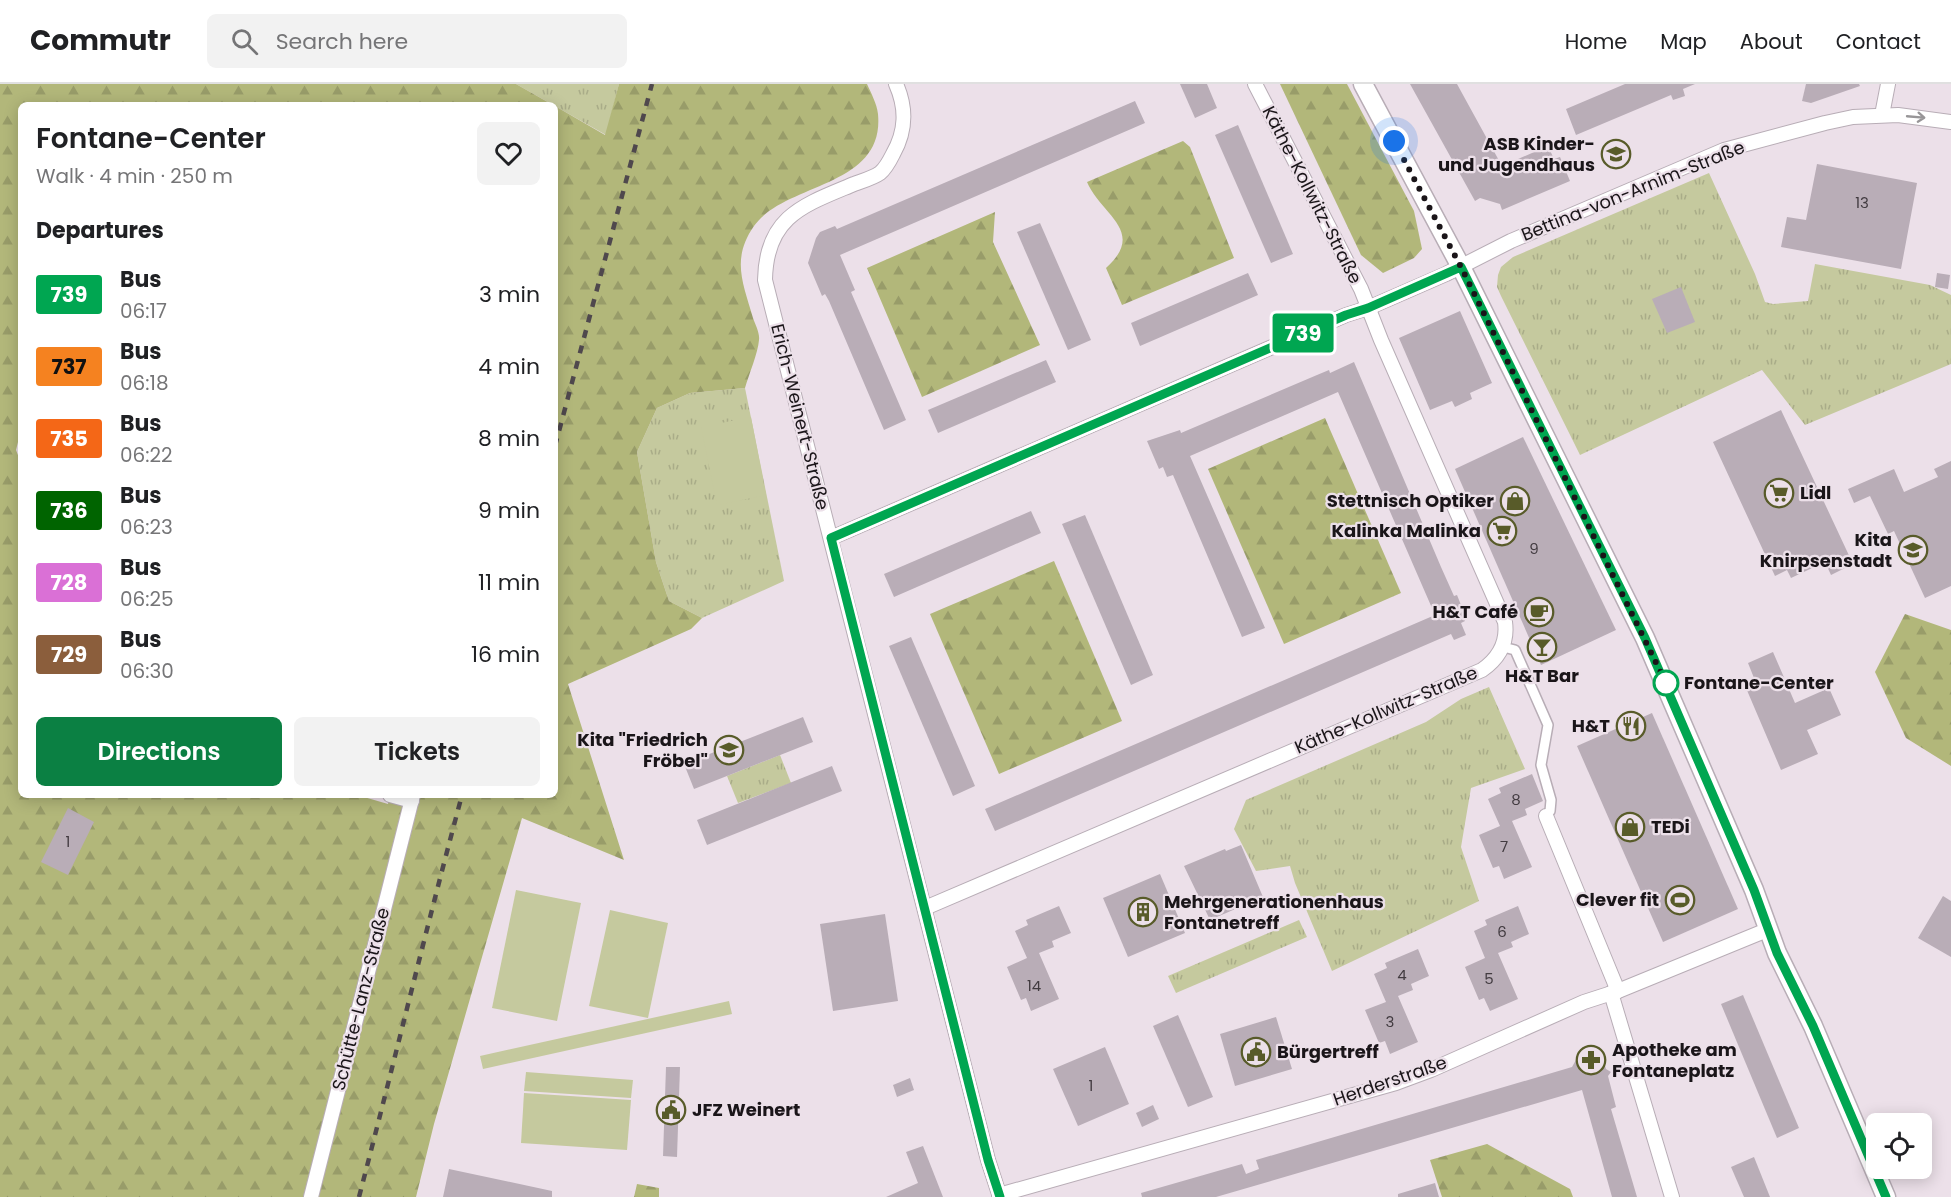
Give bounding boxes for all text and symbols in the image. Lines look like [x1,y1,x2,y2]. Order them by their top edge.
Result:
search box [207,14,627,68]
text: Commutr [30,21,171,60]
icon: search [228,25,261,58]
text: Search here [276,26,408,57]
text: Home [1565,27,1627,56]
text: Map [1660,27,1707,56]
text: About [1740,27,1803,56]
text: Contact [1836,27,1921,56]
street label: Käthe-Kollwitz-Straße [1257,102,1368,288]
one-way arrow [1906,112,1926,123]
text: Fontane-Center [36,119,266,158]
button: heart [477,122,540,185]
your location [1379,126,1409,156]
place label: ASB Kinder- und Jugendhaus [1438,131,1595,177]
street label: Bettina-von-Arnim-Straße [1517,134,1748,247]
school or university icon: ASB Kinder- und Jugendhaus [1600,138,1632,170]
text: Walk · 4 min · 250 m [36,162,233,190]
house number: 13 [1855,192,1869,213]
text: Departures [36,215,164,246]
text: Bus [120,264,162,295]
text: 3 min [479,279,540,310]
text: 739 [51,280,87,309]
text: 06:17 [120,297,167,325]
line badge: 739 [1268,314,1338,352]
text: 739 [1285,319,1321,348]
street label: Erich-Weinert-Straße [765,321,836,513]
text: Bus [120,336,162,367]
text: 4 min [478,351,540,382]
text: 737 [51,352,87,381]
text: 06:18 [120,369,169,397]
text: Bus [120,408,162,439]
text: 8 min [478,423,540,454]
text: 735 [50,424,88,453]
text: 06:22 [120,441,173,469]
supermarket icon: Lidl [1763,477,1795,509]
text: Bus [120,480,162,511]
place label: Lidl [1800,480,1831,505]
shop icon: Stettnisch Optiker [1499,485,1531,517]
place label: Stettnisch Optiker [1327,488,1494,513]
text: 9 min [478,495,540,526]
text: 736 [50,496,88,525]
text: 06:23 [120,513,173,541]
supermarket icon: Kalinka Malinka [1486,515,1518,547]
place label: Kalinka Malinka [1331,518,1481,543]
place label: Kita Knirpsenstadt [1760,527,1892,573]
school or university icon: Kita Knirpsenstadt [1897,534,1929,566]
house number: 9 [1529,538,1539,559]
text: Bus [120,552,162,583]
text: 11 min [478,567,540,598]
text: 728 [51,568,87,597]
text: 06:25 [120,585,174,613]
cafe icon: H&T Café [1523,596,1555,628]
place label: H&T Café [1433,599,1518,624]
text: Bus [120,624,162,655]
bar icon: H&T Bar [1526,631,1558,663]
text: 16 min [471,639,540,670]
text: 729 [51,640,87,669]
text: 06:30 [120,657,174,685]
street label: Käthe-Kollwitz-Straße [1290,660,1481,759]
place label: H&T Bar [1505,663,1579,688]
marker: Fontane-Center [1653,670,1679,696]
place label: Fontane-Center [1684,670,1834,695]
restaurant icon: H&T [1615,710,1647,742]
place label: H&T [1572,713,1610,738]
button: Directions [36,717,282,786]
button: Tickets [294,717,540,786]
place label: Kita "Friedrich Fröbel" [577,727,708,773]
school or university icon: Kita "Friedrich Fröbel" [713,734,745,766]
house number: 8 [1511,789,1521,810]
shop icon: TEDi [1614,811,1646,843]
place label: TEDi [1651,814,1690,839]
house number: 1 [66,831,70,852]
house number: 7 [1500,836,1508,857]
sports icon: Clever fit [1664,884,1696,916]
place label: Clever fit [1576,887,1659,912]
place label: Mehrgenerationenhaus Fontanetreff [1164,889,1384,935]
building icon: Mehrgenerationenhaus Fontanetreff [1127,896,1159,928]
street label: Schütte-Lanz-Straße [326,905,395,1093]
house number: 6 [1497,921,1507,942]
house number: 4 [1397,964,1407,985]
house number: 5 [1484,968,1494,989]
house number: 14 [1027,975,1041,996]
house number: 3 [1386,1011,1394,1032]
public building icon: Bürgertreff [1240,1036,1272,1068]
place label: Apotheke am Fontaneplatz [1612,1037,1737,1083]
place label: Bürgertreff [1277,1039,1379,1064]
pharmacy icon: Apotheke am Fontaneplatz [1575,1044,1607,1076]
street label: Herderstraße [1330,1049,1450,1112]
house number: 1 [1089,1075,1093,1096]
public building icon: JFZ Weinert [655,1094,687,1126]
place label: JFZ Weinert [692,1097,800,1122]
map controls [1866,1113,1932,1179]
button: locate [1866,1113,1932,1179]

